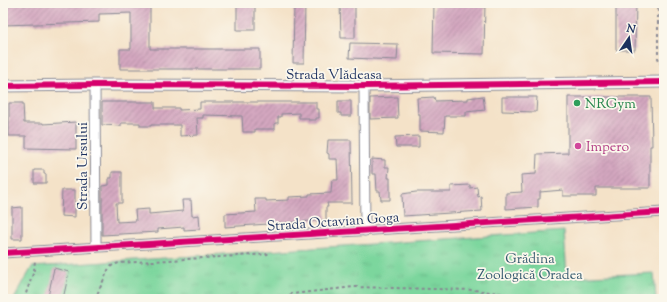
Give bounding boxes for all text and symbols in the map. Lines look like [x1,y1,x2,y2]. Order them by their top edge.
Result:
north arrow [609,18,649,58]
text: N [624,20,637,38]
street label: Strada Vlădeasa [286,66,383,86]
place label: NRGym [585,95,636,115]
marker: NRGym [572,98,582,108]
street label: Strada Ursului [74,122,94,210]
place label: Impero [586,138,630,158]
marker: Impero [573,141,583,151]
street label: Strada Octavian Goga [266,208,401,238]
park label: Grădina Zoologică Oradea [477,250,583,286]

